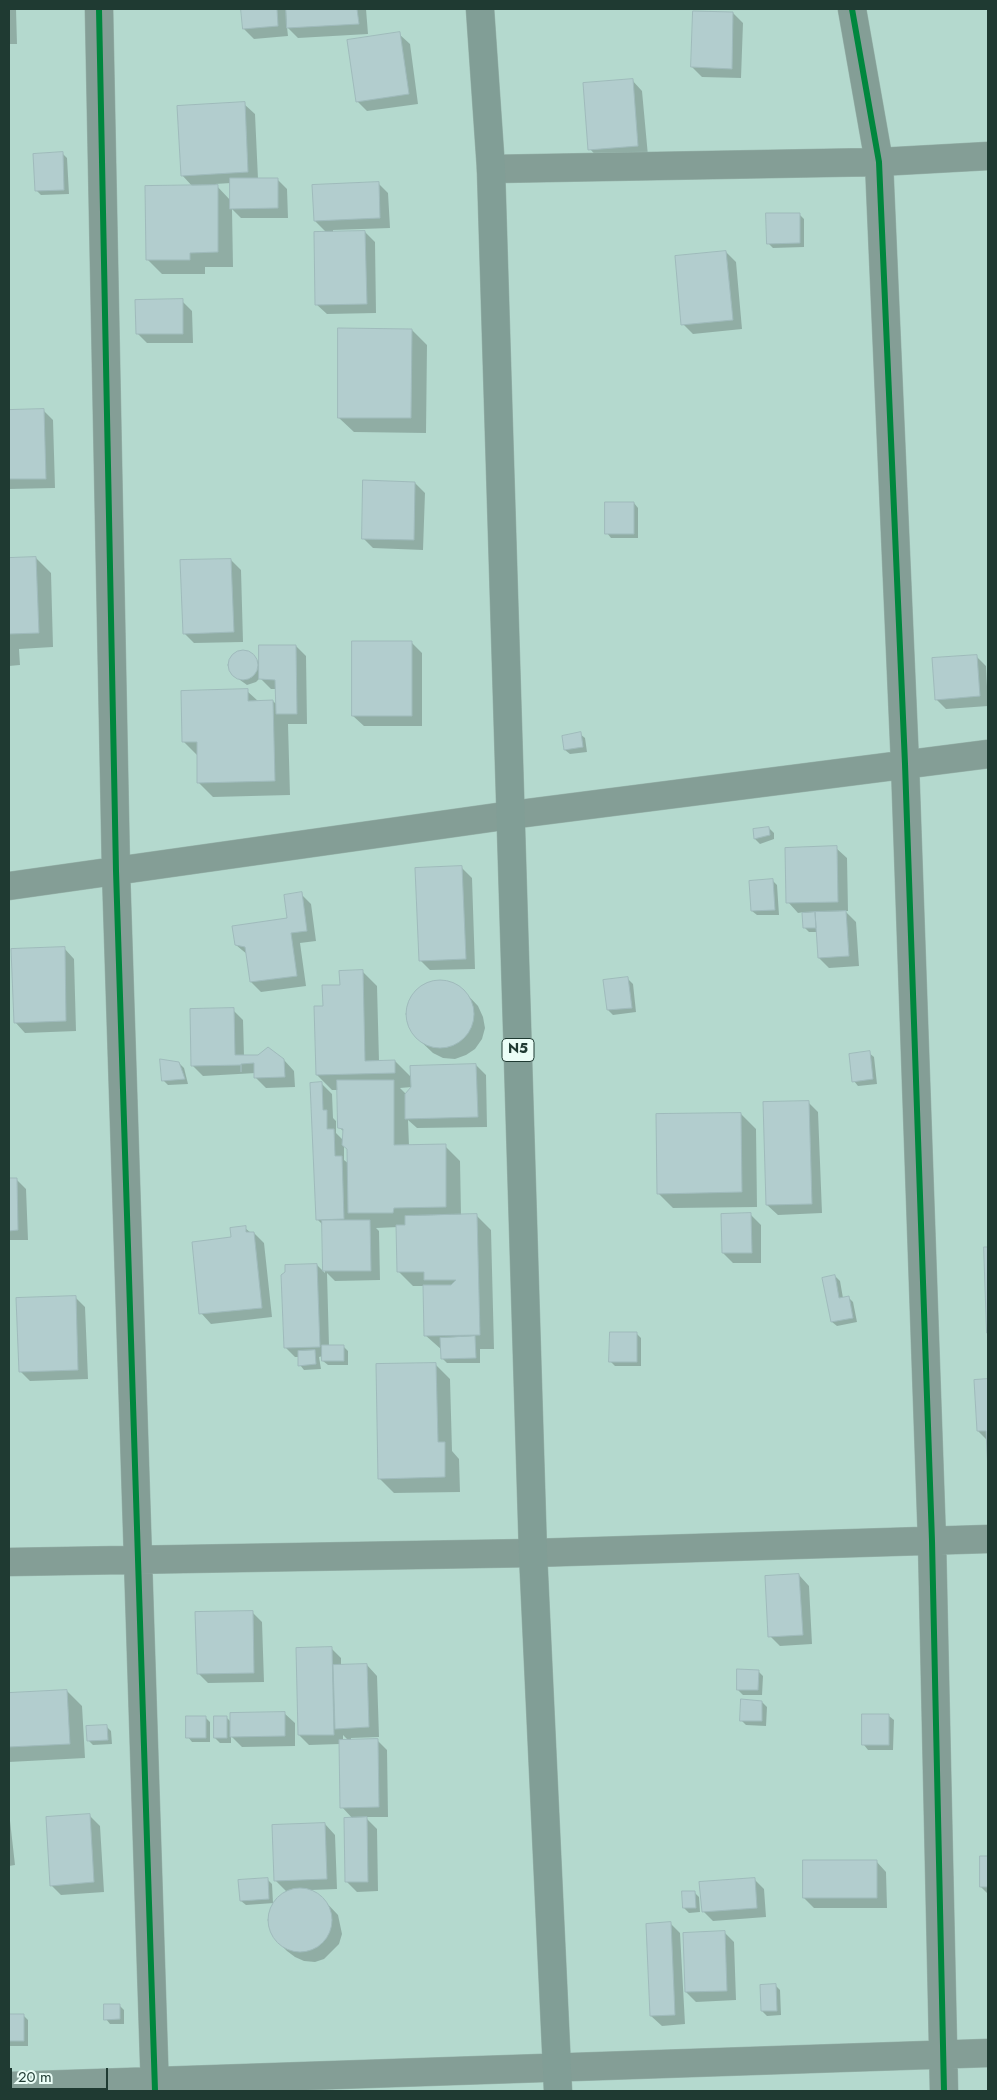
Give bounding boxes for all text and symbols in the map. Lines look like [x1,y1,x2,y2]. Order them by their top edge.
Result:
road number: N5 [502,1038,534,1062]
scale bar [12,2058,110,2090]
text: 20 m [18,2066,52,2088]

